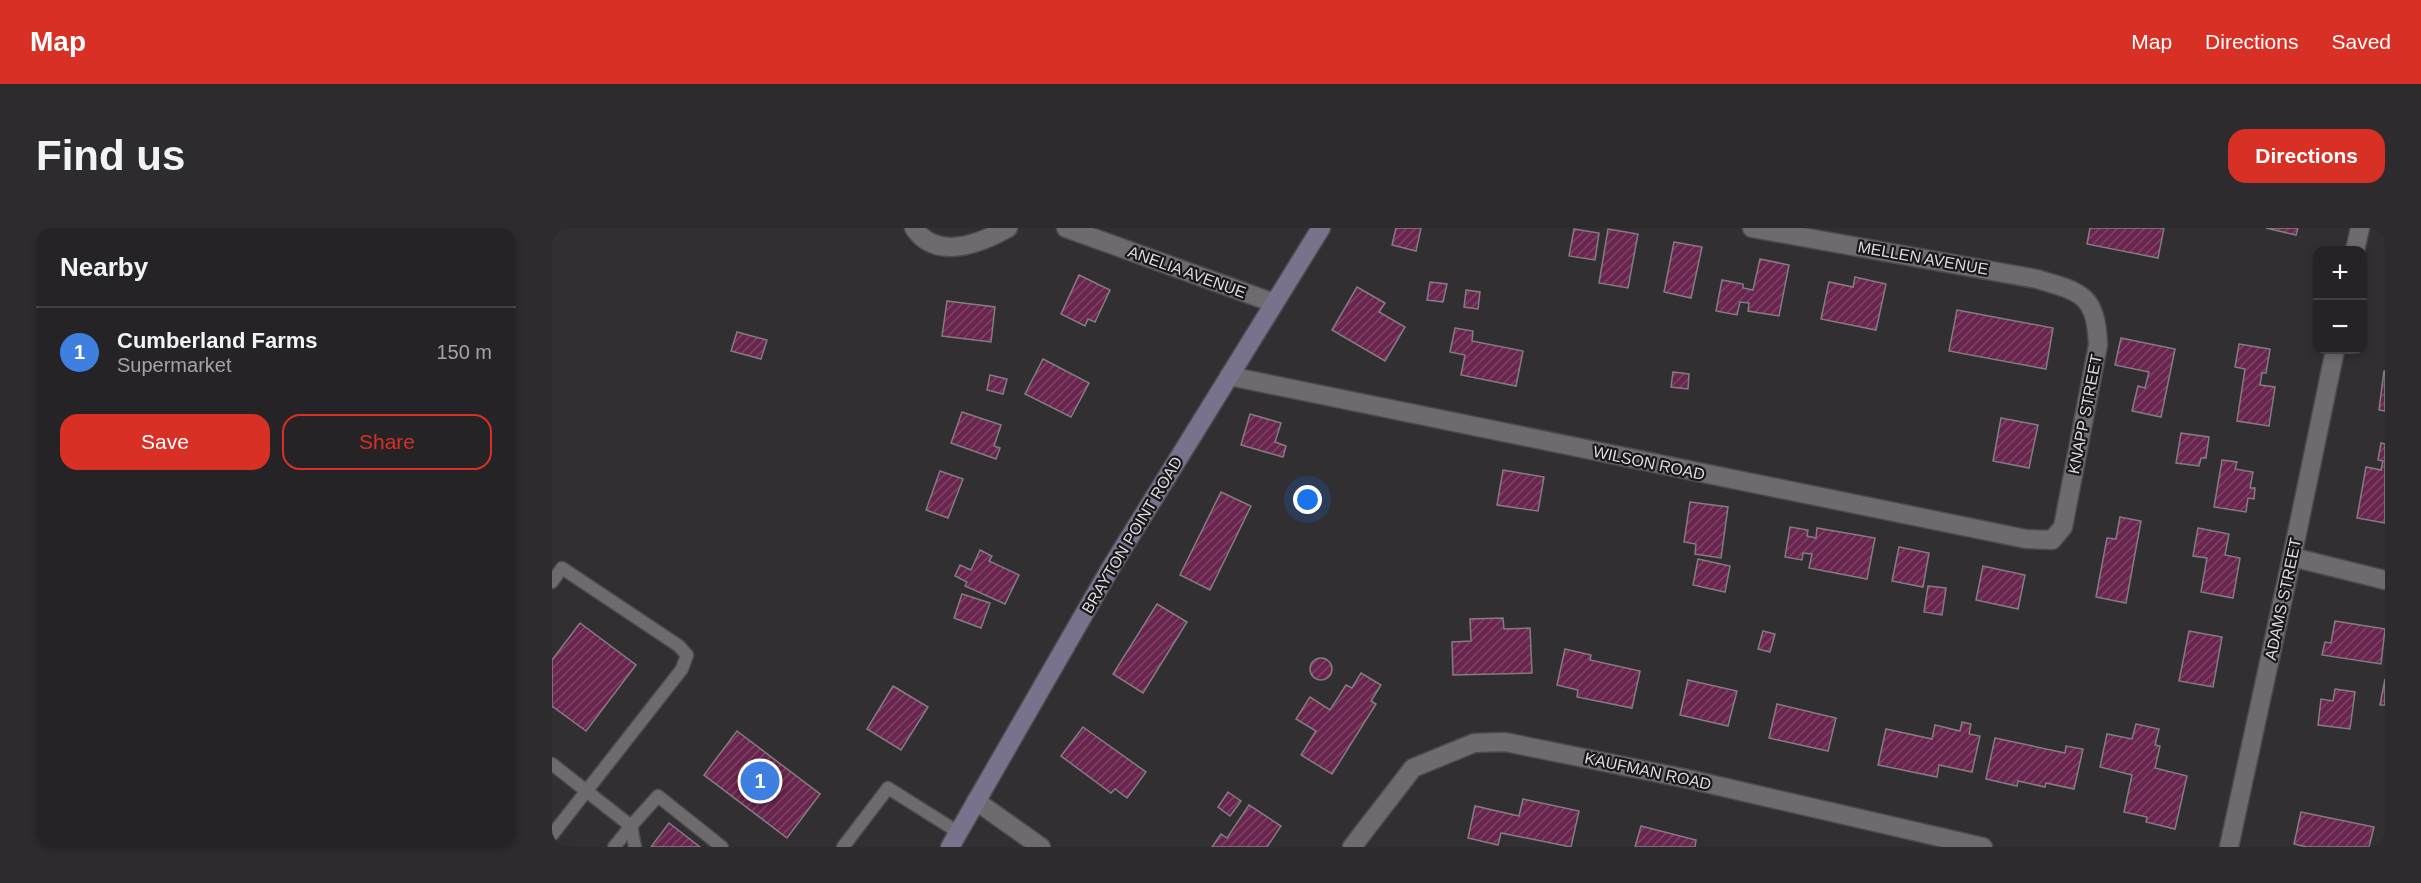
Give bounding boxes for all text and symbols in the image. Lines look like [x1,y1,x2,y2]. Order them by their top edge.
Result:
text: Map [30,26,86,57]
text: Map [2131,30,2172,53]
text: Directions [2205,30,2298,53]
text: Saved [2331,30,2391,53]
button: Directions [2228,129,2385,183]
text: Find us [36,132,185,179]
street label: MELLEN AVENUE [1856,238,1990,278]
street label: ANELIA AVENUE [1126,243,1248,301]
map controls [2313,246,2367,354]
button: + [2313,246,2367,300]
text: Nearby [60,252,148,282]
button: − [2313,300,2367,354]
text: Cumberland Farms [117,328,318,353]
text: 1 [74,341,85,363]
text: 150 m [436,341,492,363]
street label: KNAPP STREET [2065,353,2105,475]
text: Supermarket [117,354,232,376]
button: Save [60,414,270,470]
button: Share [282,414,492,470]
street label: WILSON ROAD [1592,443,1706,483]
street label: BRAYTON POINT ROAD [1078,454,1186,616]
your location [1293,485,1322,514]
street label: ADAMS STREET [2262,536,2304,662]
street label: KAUFMAN ROAD [1583,749,1713,793]
pin: 1 [740,758,780,804]

